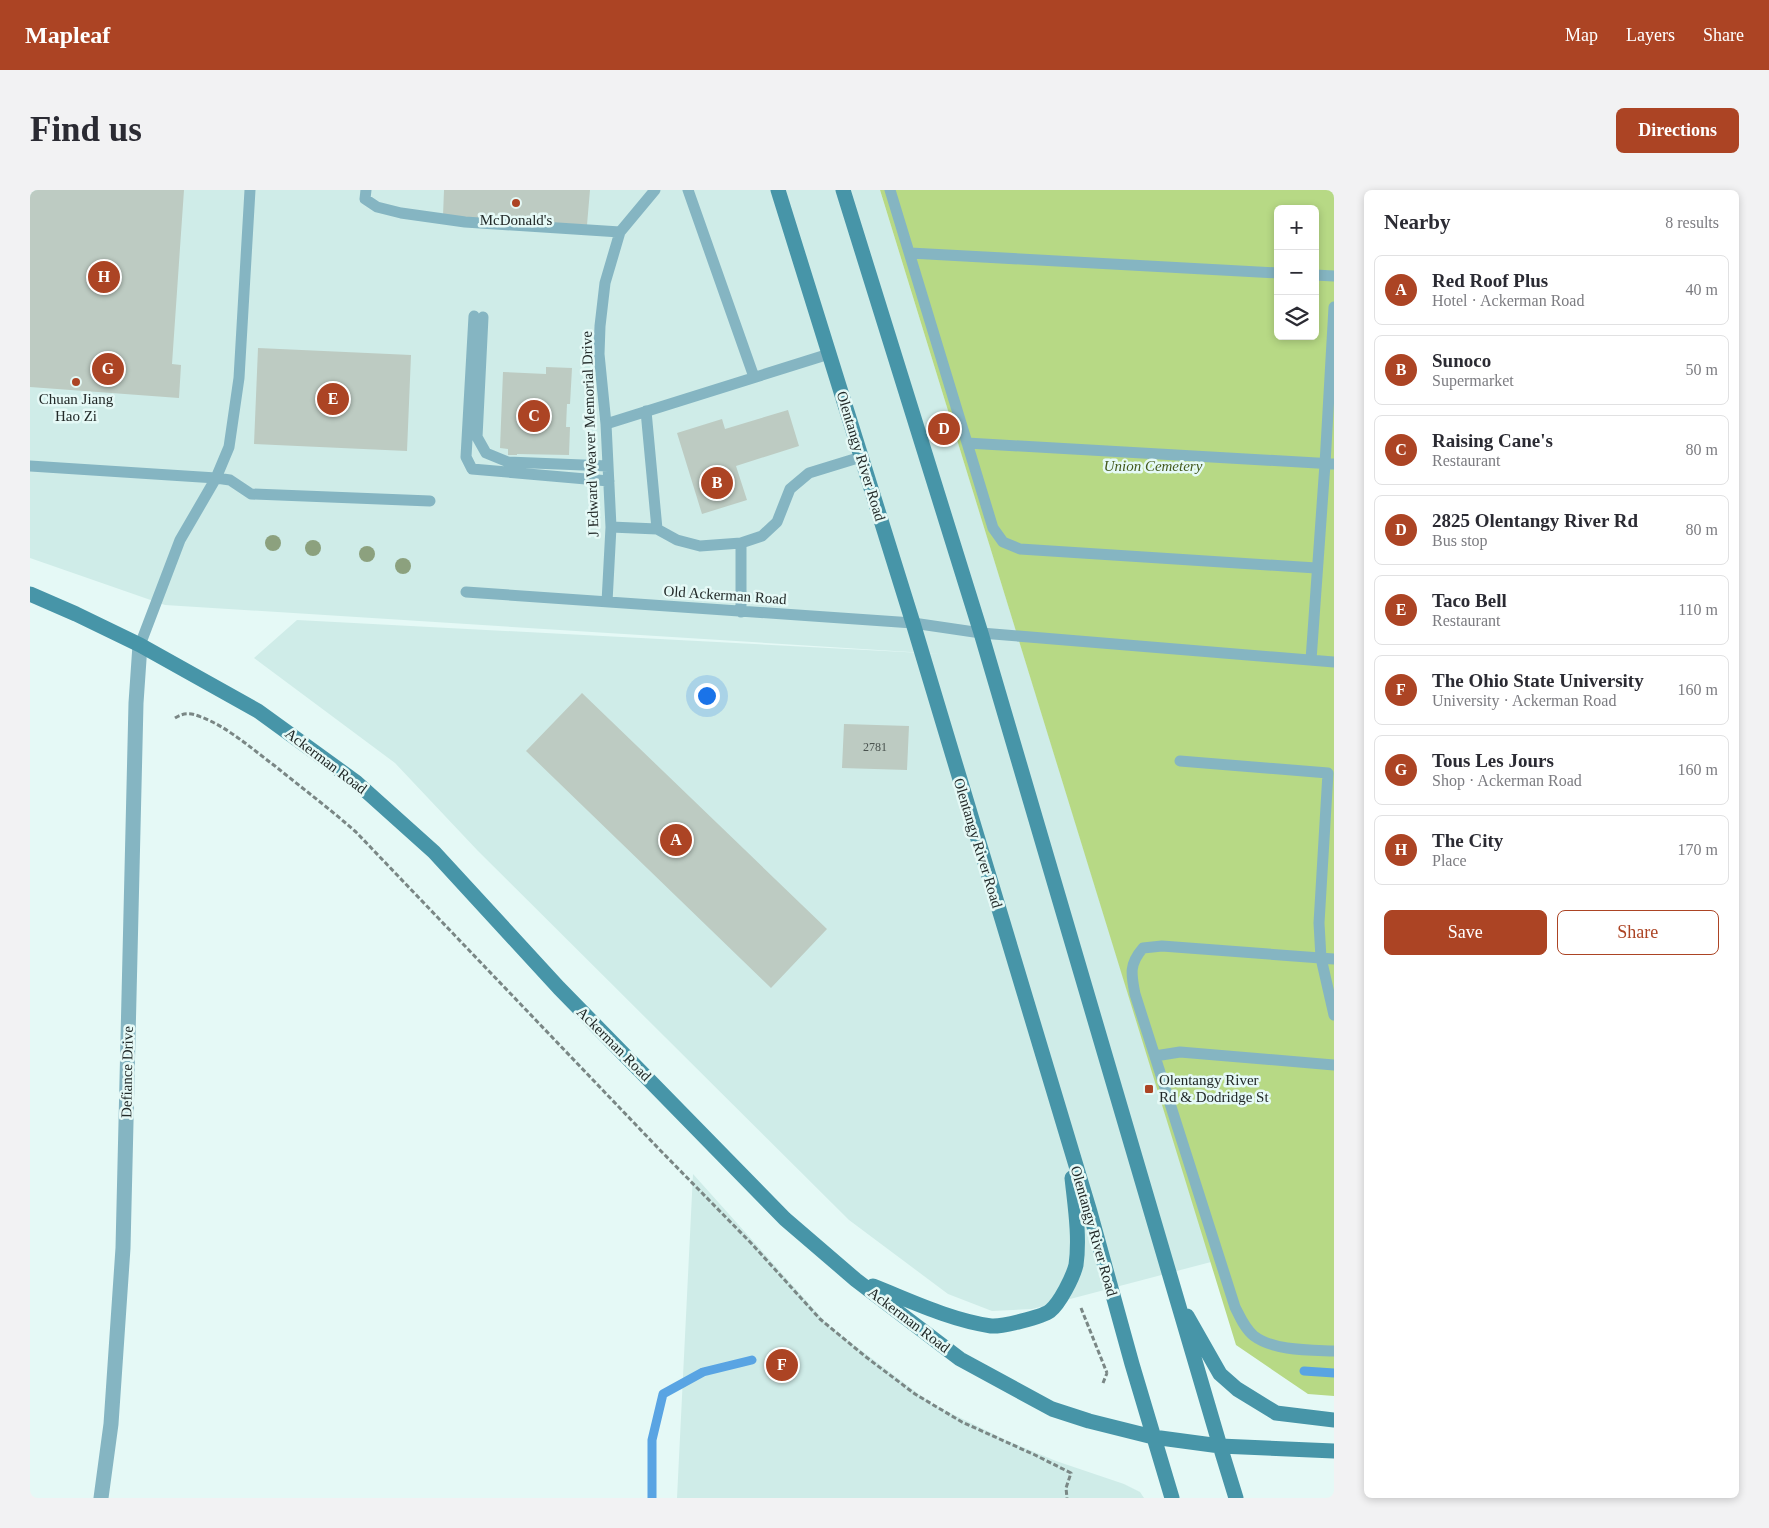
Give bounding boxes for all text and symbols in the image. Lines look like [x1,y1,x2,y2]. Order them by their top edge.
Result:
text: Mapleaf [25,22,110,48]
text: Map [1565,25,1598,45]
text: Layers [1626,25,1675,45]
text: Share [1703,25,1744,45]
button: Directions [1616,108,1739,153]
text: Find us [30,110,142,149]
marker: McDonald's [510,197,522,209]
map controls [1274,205,1319,340]
button: + [1274,205,1319,250]
text: Nearby [1384,210,1451,234]
place label: McDonald's [480,212,553,228]
text: 8 results [1665,214,1719,231]
button: − [1274,250,1319,295]
pin: H [88,258,120,296]
text: Red Roof Plus [1432,270,1548,291]
text: A [1395,281,1407,298]
text: 40 m [1686,281,1718,298]
text: Hotel · Ackerman Road [1432,292,1584,309]
button: layers [1274,295,1319,340]
street label: J Edward Weaver Memorial Drive [578,330,602,537]
pin: G [92,350,124,388]
text: Sunoco [1432,350,1491,371]
text: B [1396,361,1406,378]
text: 50 m [1686,361,1718,378]
text: Supermarket [1432,372,1514,389]
marker: Chuan Jiang Hao Zi [70,376,82,388]
pin: E [317,380,349,418]
street label: Olentangy River Road [834,389,889,523]
place label: Chuan Jiang Hao Zi [39,391,114,424]
pin: C [518,397,550,435]
pin: D [928,410,960,448]
text: Raising Cane's [1432,430,1553,451]
text: C [1395,441,1407,458]
text: 80 m [1686,441,1718,458]
text: Restaurant [1432,452,1500,469]
park label: Union Cemetery [1104,458,1203,474]
pin: B [701,464,733,502]
text: 2825 Olentangy River Rd [1432,510,1638,531]
text: D [1395,521,1407,538]
text: 80 m [1686,521,1718,538]
text: Bus stop [1432,532,1488,549]
street label: Old Ackerman Road [663,583,788,607]
text: Taco Bell [1432,590,1507,611]
text: E [1396,601,1406,618]
text: 110 m [1678,601,1718,618]
text: Restaurant [1432,612,1500,629]
text: The Ohio State University [1432,670,1644,691]
text: F [1396,681,1406,698]
text: 160 m [1678,681,1718,698]
your location [694,683,720,709]
text: University · Ackerman Road [1432,692,1616,709]
street label: Ackerman Road [282,725,370,797]
house number: 2781 [863,740,887,754]
text: Tous Les Jours [1432,750,1554,771]
text: G [1395,761,1407,778]
text: 160 m [1678,761,1718,778]
text: Shop · Ackerman Road [1432,772,1582,789]
street label: Olentangy River Road [951,776,1006,910]
pin: A [660,821,692,859]
text: The City [1432,830,1503,851]
text: H [1395,841,1407,858]
text: 170 m [1678,841,1718,858]
text: Place [1432,852,1467,869]
button: Save [1384,910,1547,955]
button: Share [1557,910,1719,955]
street label: Ackerman Road [574,1004,655,1085]
street label: Defiance Drive [118,1026,136,1118]
place label: Olentangy River Rd & Dodridge St [1159,1072,1269,1105]
marker: Olentangy River Rd & Dodridge St [1143,1083,1155,1095]
street label: Olentangy River Road [1068,1164,1120,1299]
street label: Ackerman Road [865,1284,953,1356]
pin: F [766,1346,798,1384]

